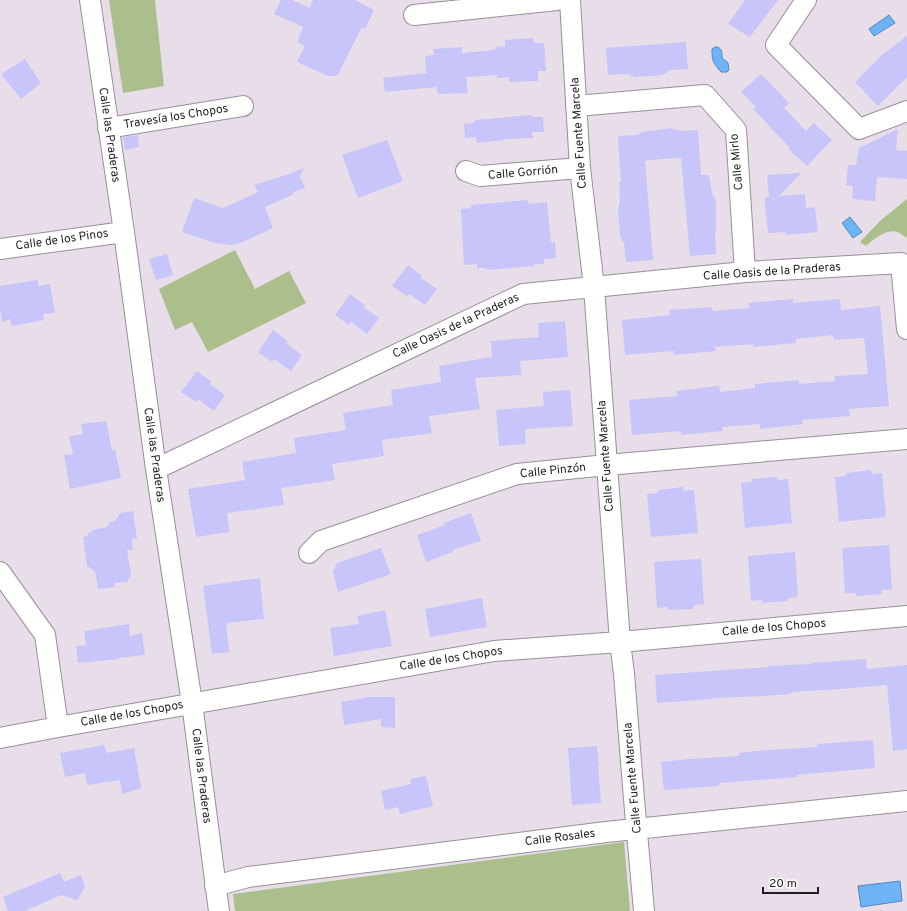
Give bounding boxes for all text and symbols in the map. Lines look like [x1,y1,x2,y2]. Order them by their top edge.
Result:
street label: Calle Fuente Marcela [567,77,591,189]
street label: Calle las Praderas [94,86,124,184]
street label: Travesía los Chopos [123,101,229,133]
street label: Calle Mirlo [727,133,747,191]
street label: Calle Gorrión [487,162,559,184]
street label: Calle de los Pinos [15,226,109,254]
street label: Calle Oasis de la Praderas [703,259,841,285]
street label: Calle Oasis de la Praderas [390,290,522,362]
street label: Calle Fuente Marcela [594,400,618,512]
street label: Calle las Praderas [139,406,169,504]
street label: Calle Pinzón [519,460,587,482]
street label: Calle de los Chopos [721,615,827,641]
street label: Calle de los Chopos [398,643,504,675]
street label: Calle de los Chopos [79,697,185,731]
street label: Calle Fuente Marcela [620,722,646,834]
street label: Calle las Praderas [187,728,215,824]
street label: Calle Rosales [524,826,596,850]
scale bar [763,869,818,895]
text: 20 m [769,876,797,892]

